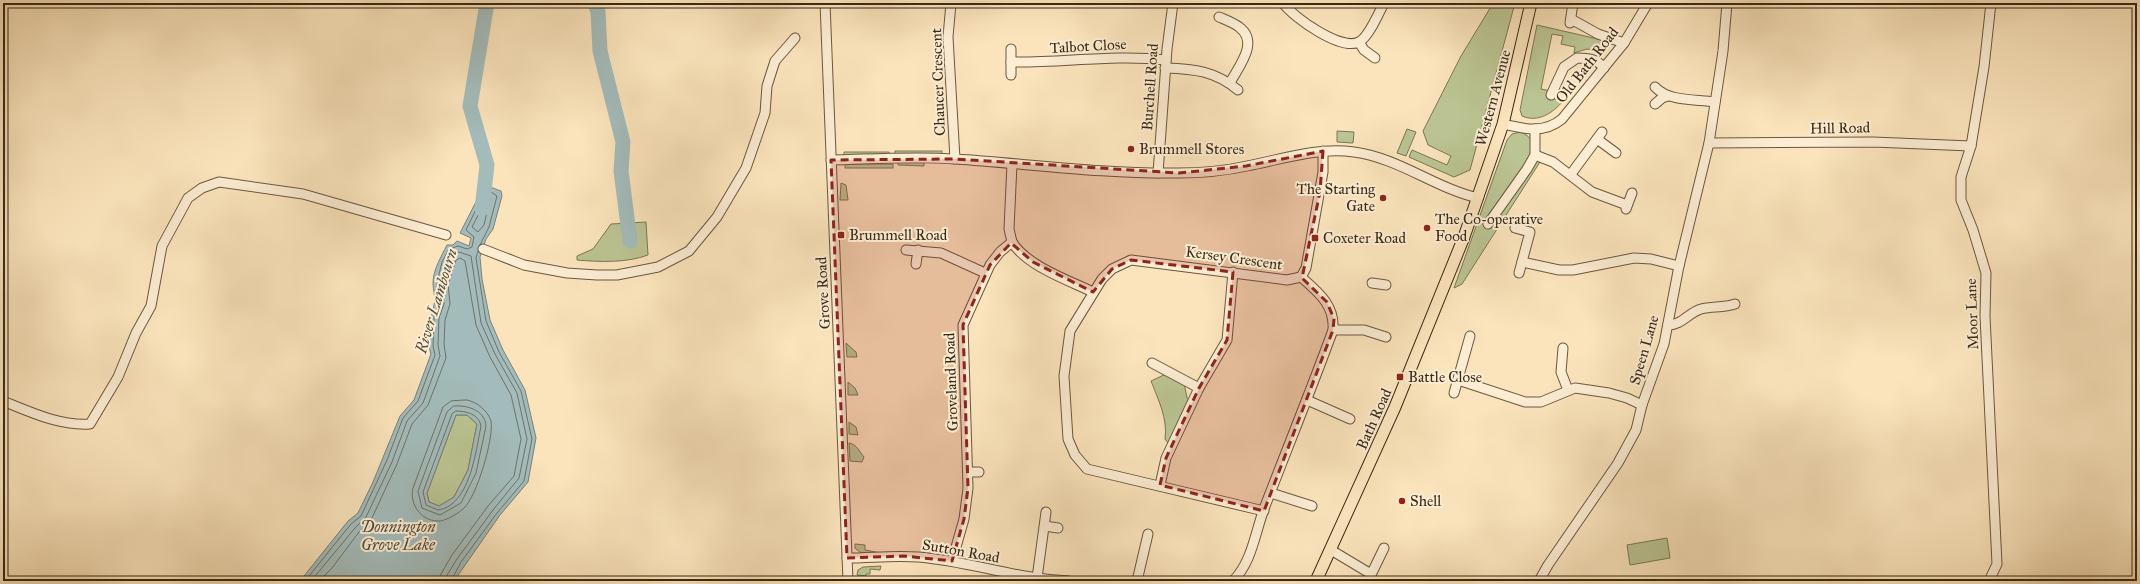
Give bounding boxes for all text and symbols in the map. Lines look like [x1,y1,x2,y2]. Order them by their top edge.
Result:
street label: Old Bath Road [1552,23,1622,107]
street label: Chaucer Crescent [927,27,949,136]
street label: Talbot Close [1049,35,1127,57]
street label: Burchell Road [1138,42,1162,131]
street label: Western Avenue [1472,48,1514,148]
street label: Hill Road [1810,118,1871,138]
place label: Brummell Stores [1139,140,1244,158]
marker: Brummell Stores [1126,144,1136,154]
place label: The Starting Gate [1297,180,1376,215]
marker: The Starting Gate [1378,193,1388,203]
place label: The Co-operative Food [1435,210,1543,245]
marker: The Co-operative Food [1422,223,1432,233]
place label: Brummell Road [849,226,948,244]
place label: Coxeter Road [1323,229,1406,247]
marker: Brummell Road [836,230,846,240]
marker: Coxeter Road [1310,233,1320,243]
street label: Kersey Crescent [1184,242,1284,274]
water label: River Lambourn [411,246,461,357]
street label: Grove Road [812,256,834,330]
street label: Moor Lane [1962,278,1982,350]
street label: Speen Lane [1625,313,1663,387]
street label: Groveland Road [940,332,962,432]
place label: Battle Close [1408,368,1482,386]
marker: Battle Close [1395,372,1405,382]
street label: Bath Road [1353,385,1396,452]
place label: Shell [1410,492,1442,510]
marker: Shell [1397,496,1407,506]
water label: Donnington Grove Lake [361,517,436,554]
street label: Sutton Road [921,535,1002,567]

